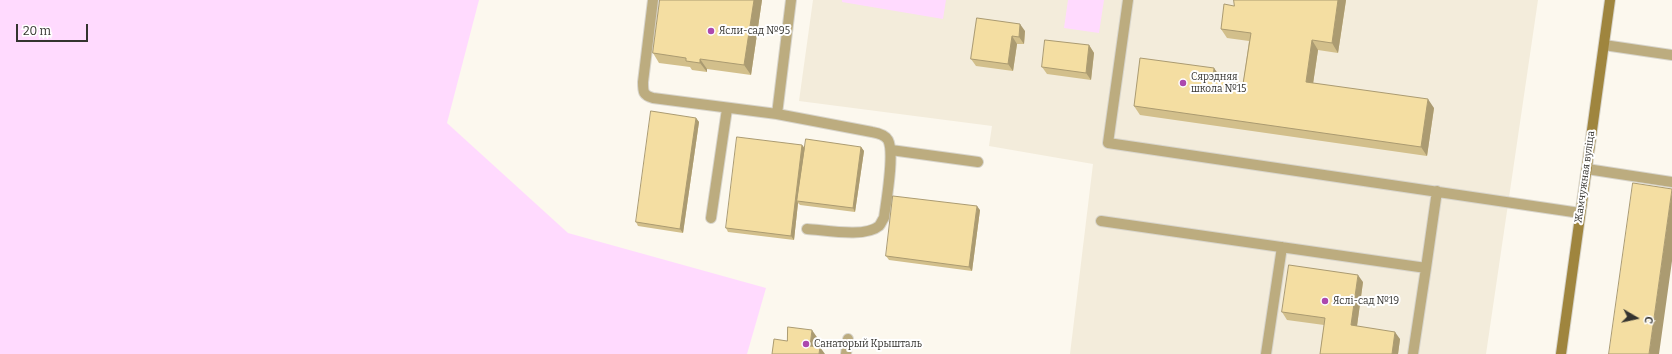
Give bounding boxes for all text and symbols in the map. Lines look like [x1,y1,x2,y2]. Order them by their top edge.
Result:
scale bar [18,16,90,42]
text: 20 m [23,24,51,38]
place label: Ясли-сад №95 [719,25,790,37]
marker: Ясли-сад №95 [706,26,716,36]
place label: Сярэдняя школа №15 [1191,71,1246,94]
marker: Сярэдняя школа №15 [1178,78,1188,88]
street label: Жамчужная вуліца [1573,130,1597,224]
place label: Яслі-сад №19 [1333,295,1399,307]
marker: Яслі-сад №19 [1320,296,1330,306]
north arrow [1616,298,1656,338]
text: С [1641,315,1655,324]
place label: Санаторый Крышталь [814,338,922,350]
marker: Санаторый Крышталь [801,339,811,349]

